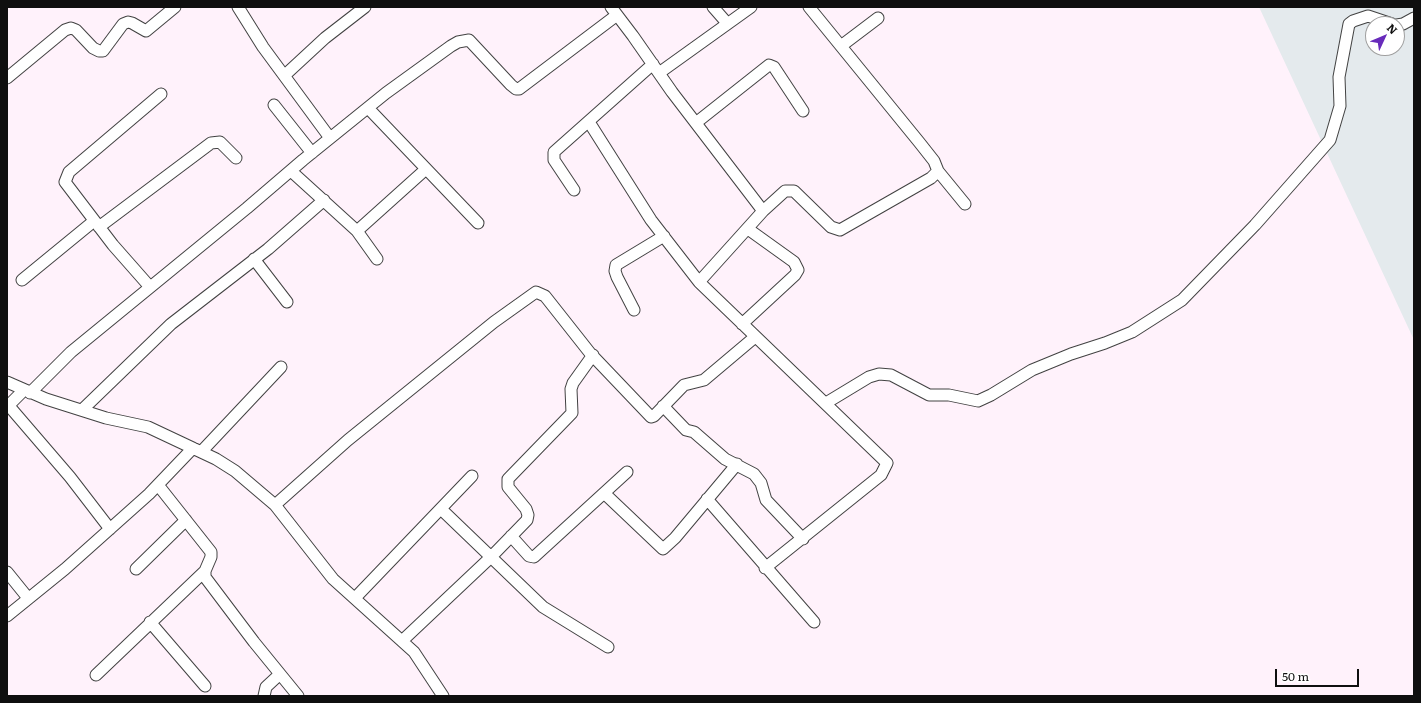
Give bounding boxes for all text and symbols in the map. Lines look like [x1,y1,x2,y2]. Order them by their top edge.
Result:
north arrow [1365,16,1405,56]
text: N [1384,19,1402,37]
scale bar [1277,661,1361,687]
text: 50 m [1282,667,1309,685]

